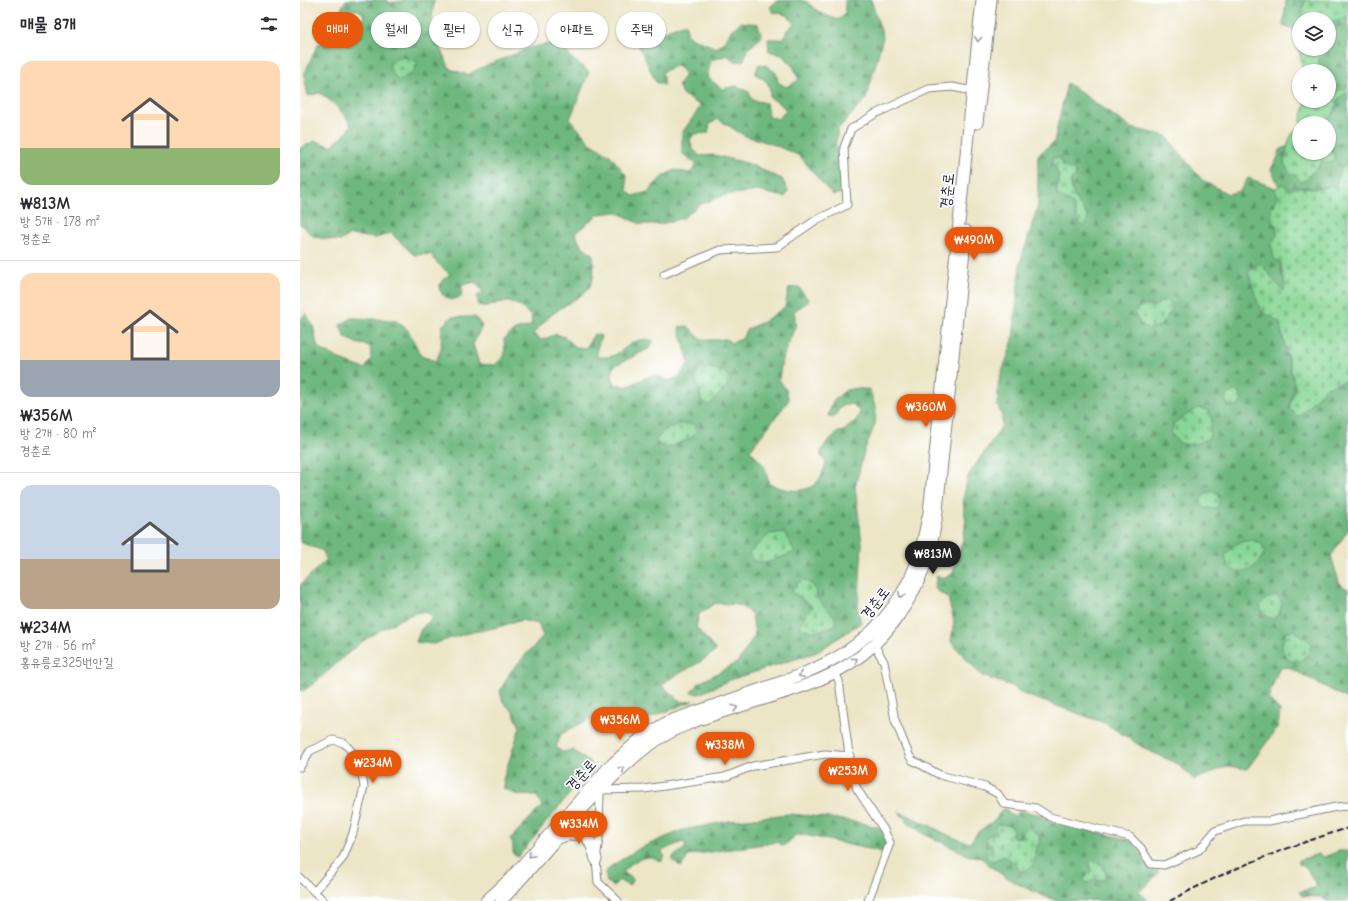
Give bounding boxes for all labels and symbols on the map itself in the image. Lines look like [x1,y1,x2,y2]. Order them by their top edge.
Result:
one-way arrow [974,36,983,42]
street label: 경춘로 [936,172,958,210]
pin: ₩490M [946,227,1002,261]
pin: ₩360M [898,394,954,428]
pin: ₩813M [905,541,961,575]
street label: 경춘로 [857,583,893,623]
one-way arrow [898,591,905,598]
one-way arrow [851,657,858,665]
one-way arrow [798,670,805,678]
one-way arrow [731,704,738,713]
pin: ₩356M [592,707,648,741]
pin: ₩338M [697,732,753,766]
pin: ₩234M [345,750,401,784]
street label: 경춘로 [562,756,600,794]
pin: ₩253M [820,758,876,792]
one-way arrow [617,766,625,773]
pin: ₩334M [551,811,607,845]
one-way arrow [528,851,535,858]

